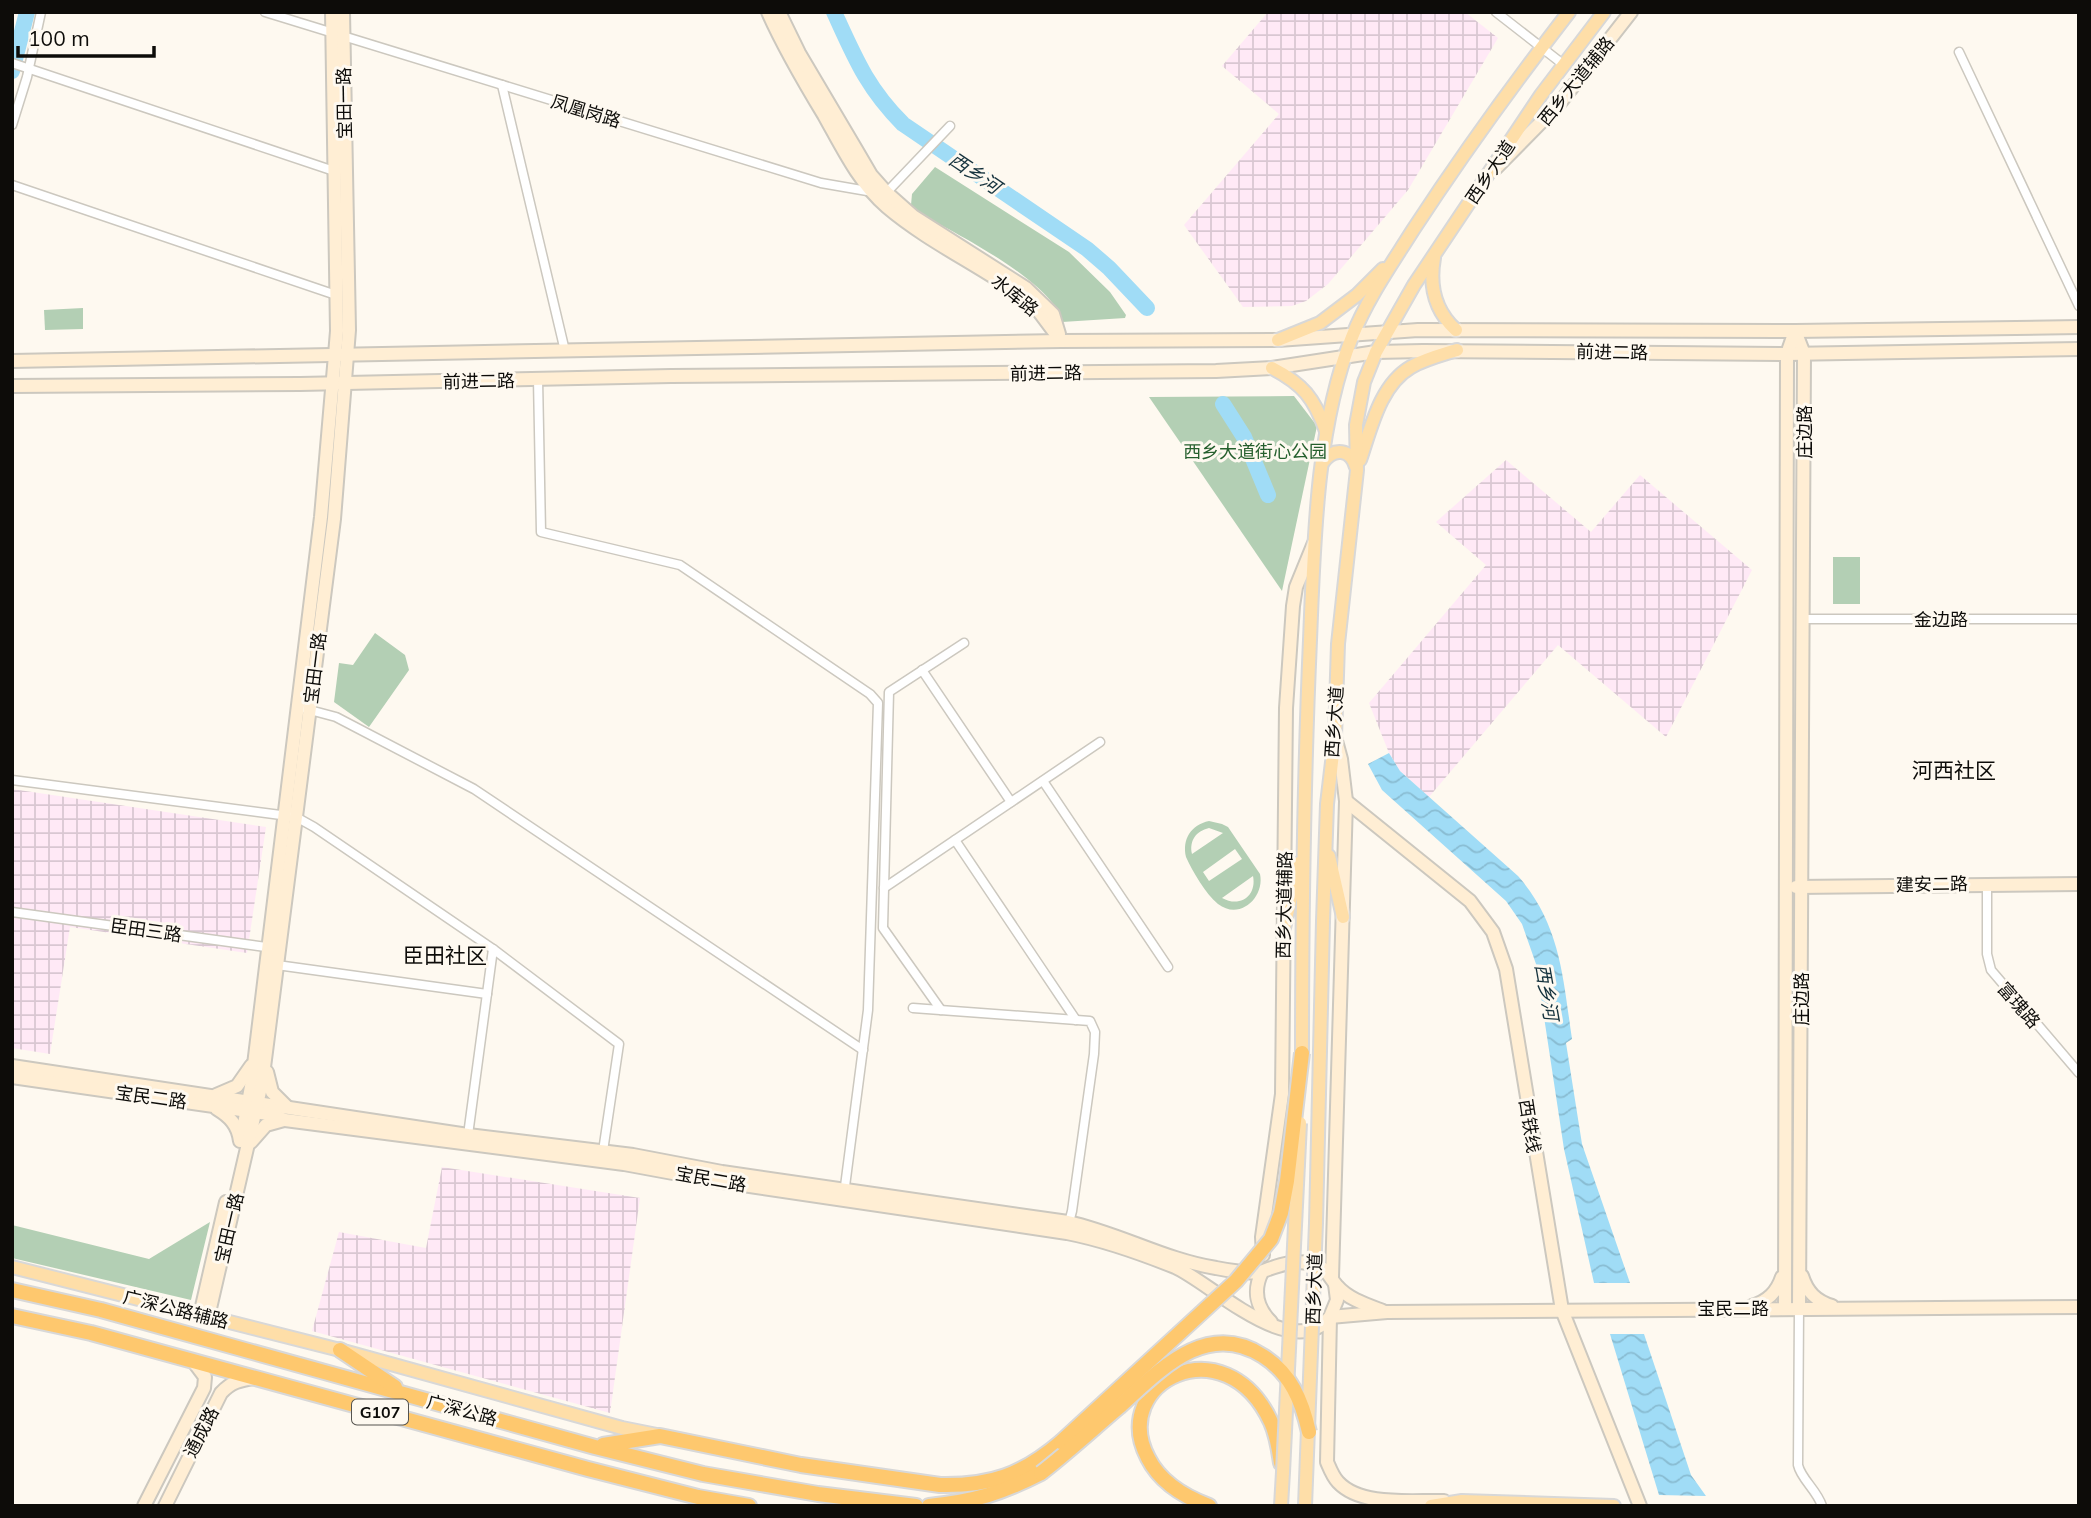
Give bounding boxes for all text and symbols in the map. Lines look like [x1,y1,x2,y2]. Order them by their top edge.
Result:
scale bar [18,14,154,58]
text: 100 m [28,25,90,51]
street label: 西乡大道辅路 [1533,32,1619,130]
street label: 宝田一路 [332,67,356,139]
street label: 凤凰岗路 [548,89,624,133]
street label: 西乡大道 [1460,136,1520,208]
water label: 西乡河 [945,147,1009,201]
street label: 水库路 [987,269,1043,321]
street label: 前进二路 [1576,340,1648,364]
street label: 前进二路 [1010,361,1082,385]
street label: 前进二路 [443,369,515,393]
street label: 庄边路 [1793,405,1816,459]
park label: 西乡大道街心公园 [1183,440,1327,463]
street label: 金边路 [1914,608,1968,631]
street label: 宝田一路 [299,631,331,705]
street label: 西乡大道 [1320,685,1348,759]
district label: 河西社区 [1912,757,1996,783]
street label: 西乡大道辅路 [1272,851,1296,959]
street label: 建安二路 [1896,872,1968,896]
street label: 臣田三路 [109,914,183,946]
district label: 臣田社区 [403,942,487,968]
water label: 西乡河 [1530,962,1564,1026]
street label: 庄边路 [1790,972,1813,1026]
street label: 富瑰路 [1993,977,2045,1033]
street label: 宝民二路 [114,1081,188,1113]
street label: 西铁线 [1514,1098,1546,1154]
street label: 宝民二路 [674,1161,748,1197]
street label: 宝田一路 [210,1190,248,1266]
street label: 西乡大道 [1301,1253,1327,1325]
street label: 广深公路辅路 [121,1285,231,1333]
street label: 宝民二路 [1697,1297,1769,1320]
street label: 广深公路 [424,1390,500,1430]
road number: G107 [352,1400,408,1424]
street label: 通成路 [178,1403,224,1461]

